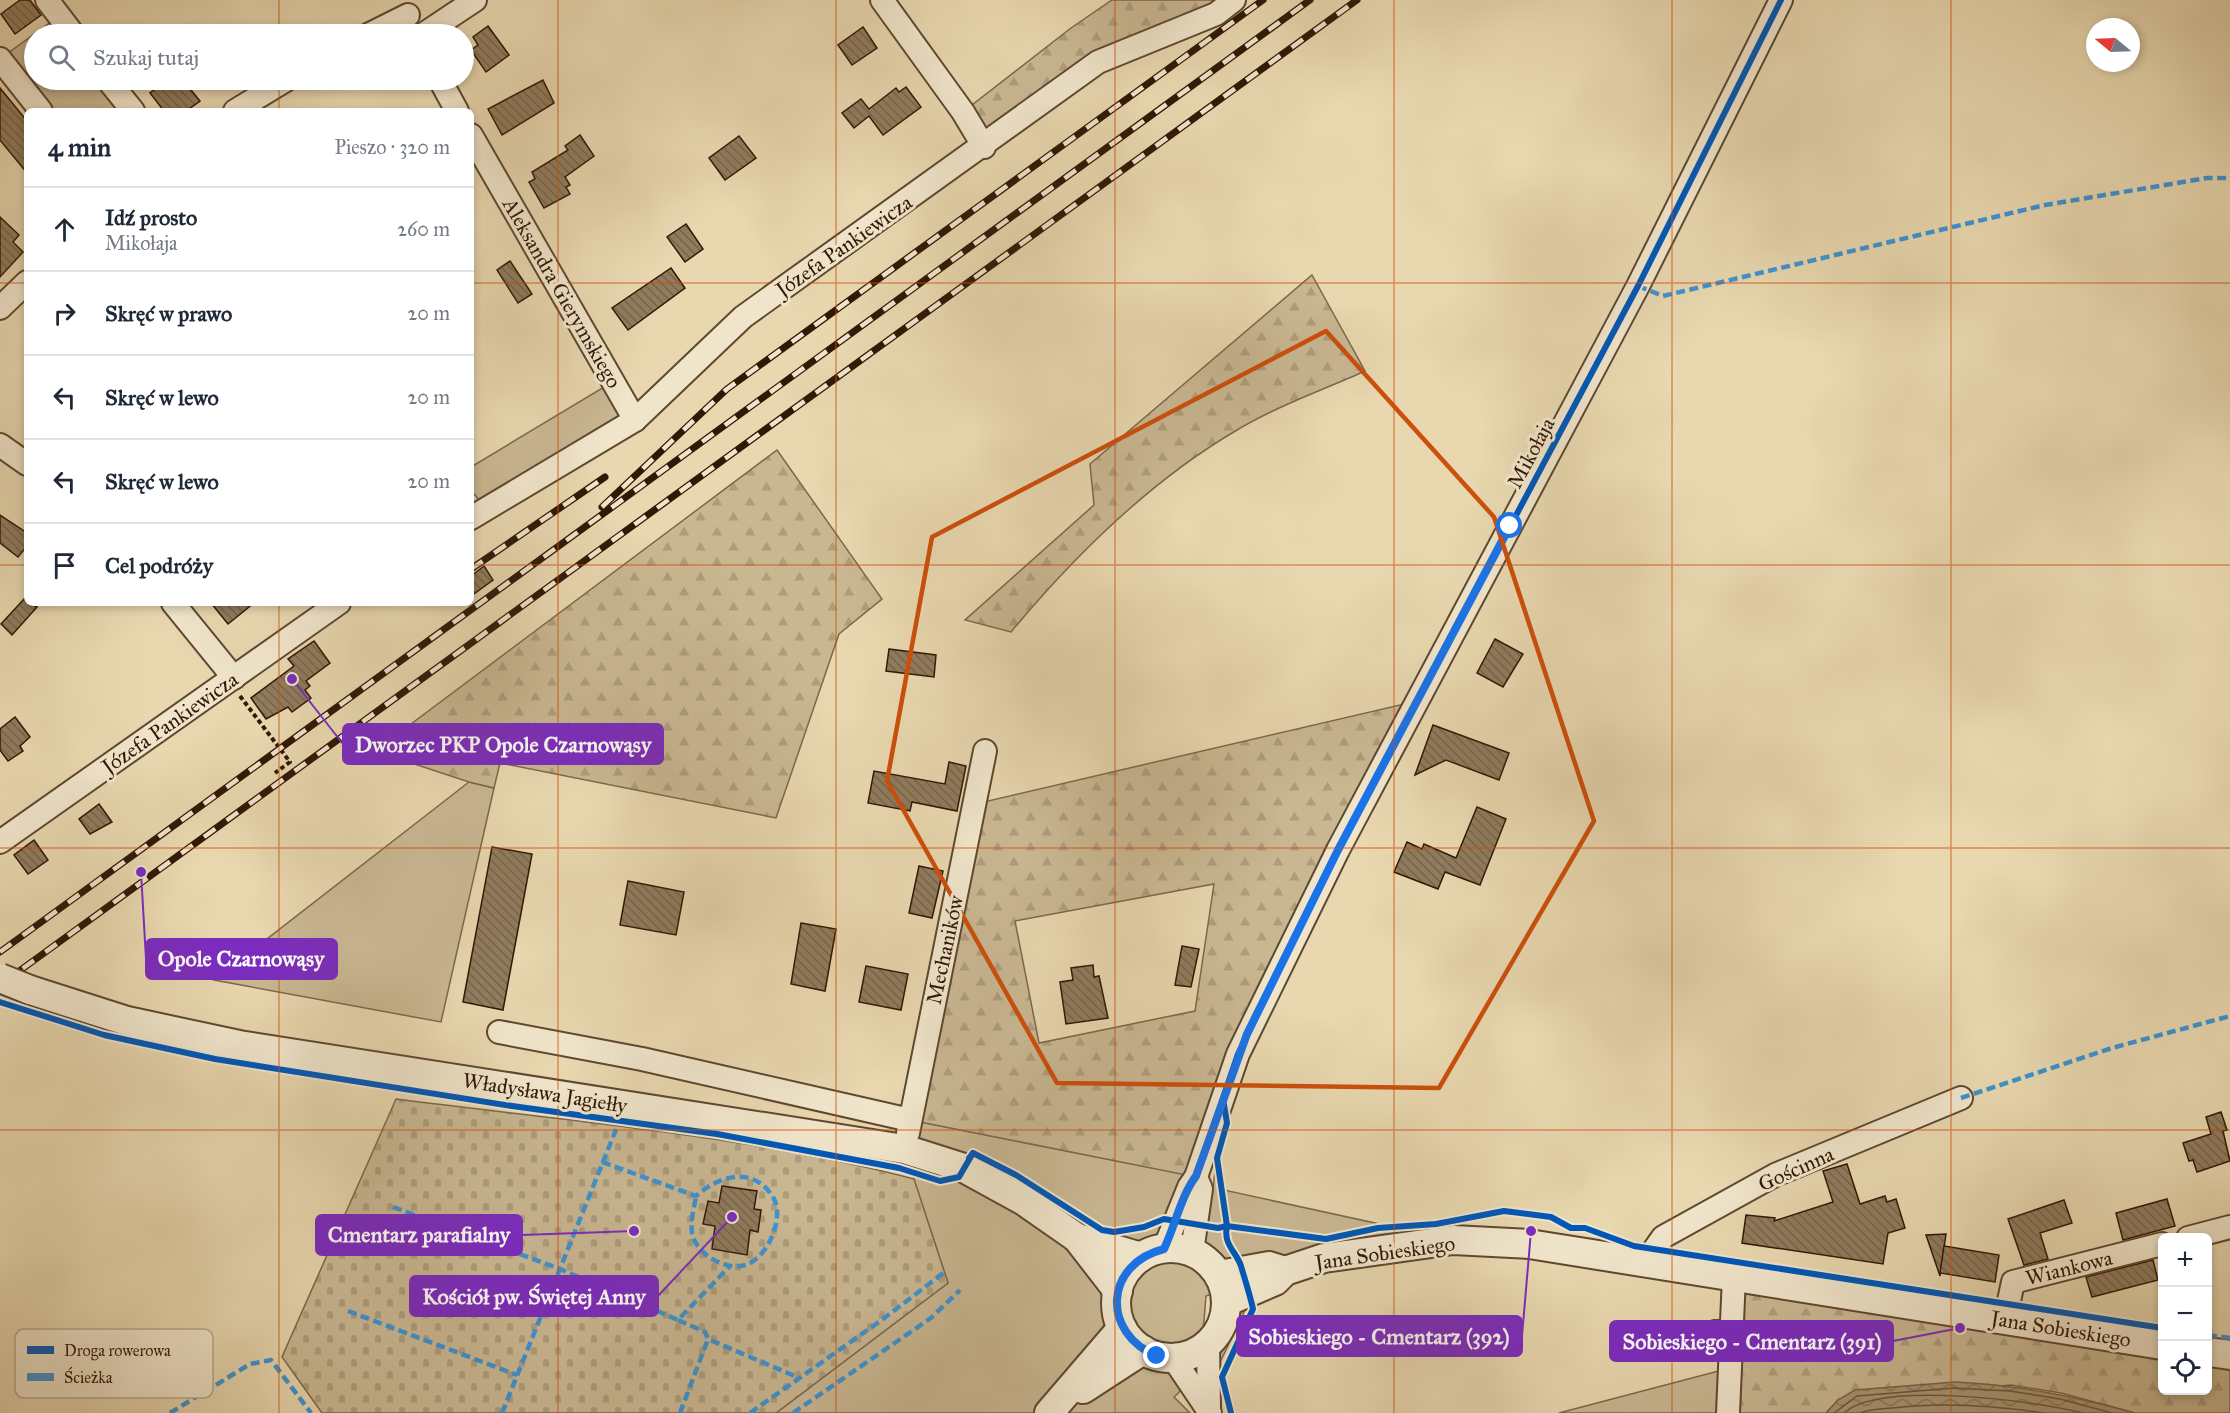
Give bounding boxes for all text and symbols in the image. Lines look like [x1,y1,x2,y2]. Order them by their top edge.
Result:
north arrow [2086,18,2140,72]
search box [24,24,474,90]
icon: search [45,41,78,74]
text: Szukaj tutaj [93,44,199,71]
text: 4 min [48,131,111,163]
text: Pieszo · 320 m [334,135,450,159]
street label: Józefa Pankiewicza [769,189,917,304]
street label: Aleksandra Gierymskiego [496,192,627,393]
text: Idź prosto [105,204,197,231]
icon: ahead [48,213,81,246]
text: 260 m [397,217,450,241]
text: Mikołaja [105,231,178,255]
icon: right [48,297,81,330]
text: Skręć w prawo [105,300,232,327]
text: 20 m [407,301,450,325]
icon: left [48,381,81,414]
text: Skręć w lewo [105,384,219,411]
text: 20 m [407,385,450,409]
street label: Mikołaja [1502,413,1560,493]
icon: left [48,465,81,498]
text: Skręć w lewo [105,468,219,495]
text: 20 m [407,469,450,493]
route start [1496,512,1522,538]
icon: arrive [48,549,81,582]
text: Cel podróży [105,552,213,579]
street label: Józefa Pankiewicza [95,666,243,781]
callout: Dworzec PKP Opole Czarnowąsy [343,724,663,764]
text: Dworzec PKP Opole Czarnowąsy [355,731,653,758]
street label: Mechaników [921,893,969,1007]
callout: Opole Czarnowąsy [146,939,337,979]
text: Opole Czarnowąsy [158,945,326,972]
street label: Władysława Jagiełły [461,1067,630,1119]
street label: Gościnna [1754,1141,1838,1197]
callout: Cmentarz parafialny [316,1215,522,1255]
text: Cmentarz parafialny [328,1221,512,1248]
street label: Jana Sobieskiego [1311,1230,1457,1276]
map controls [2158,1233,2212,1395]
button: + [2158,1233,2212,1287]
street label: Wiankowa [2023,1245,2115,1291]
callout: Kościół pw. Świętej Anny [410,1276,658,1316]
text: Kościół pw. Świętej Anny [422,1283,647,1310]
button: − [2158,1287,2212,1341]
street label: Jana Sobieskiego [1987,1305,2133,1353]
callout: Sobieskiego - Cmentarz (392) [1237,1316,1522,1356]
callout: Sobieskiego - Cmentarz (391) [1610,1321,1893,1361]
text: Sobieskiego - Cmentarz (392) [1248,1323,1510,1350]
text: Sobieskiego - Cmentarz (391) [1622,1328,1882,1355]
legend [15,1329,213,1398]
text: Droga rowerowa [64,1341,171,1361]
button: locate [2158,1341,2212,1395]
route end [1143,1342,1169,1368]
text: Ścieżka [64,1366,113,1387]

